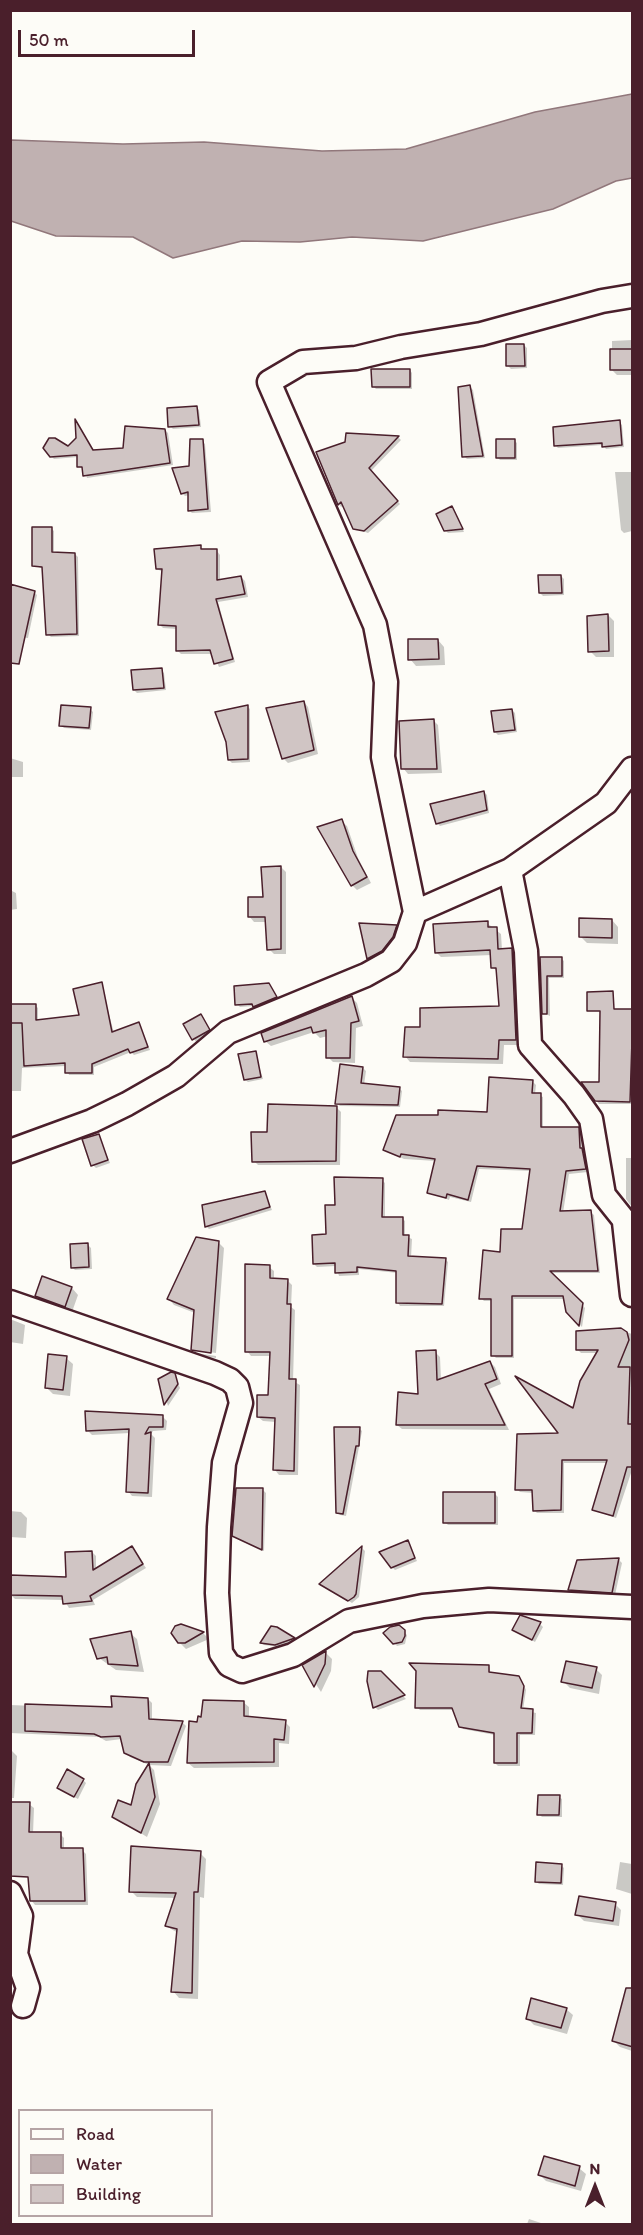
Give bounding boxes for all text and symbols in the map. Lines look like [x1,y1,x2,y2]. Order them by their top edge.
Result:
scale bar [21,18,198,56]
text: 50 m [29,29,69,51]
legend [18,2109,213,2217]
text: Road [76,2123,115,2145]
text: Water [76,2153,122,2175]
north arrow [565,2157,625,2217]
text: N [590,2159,600,2178]
text: Building [76,2183,141,2205]

